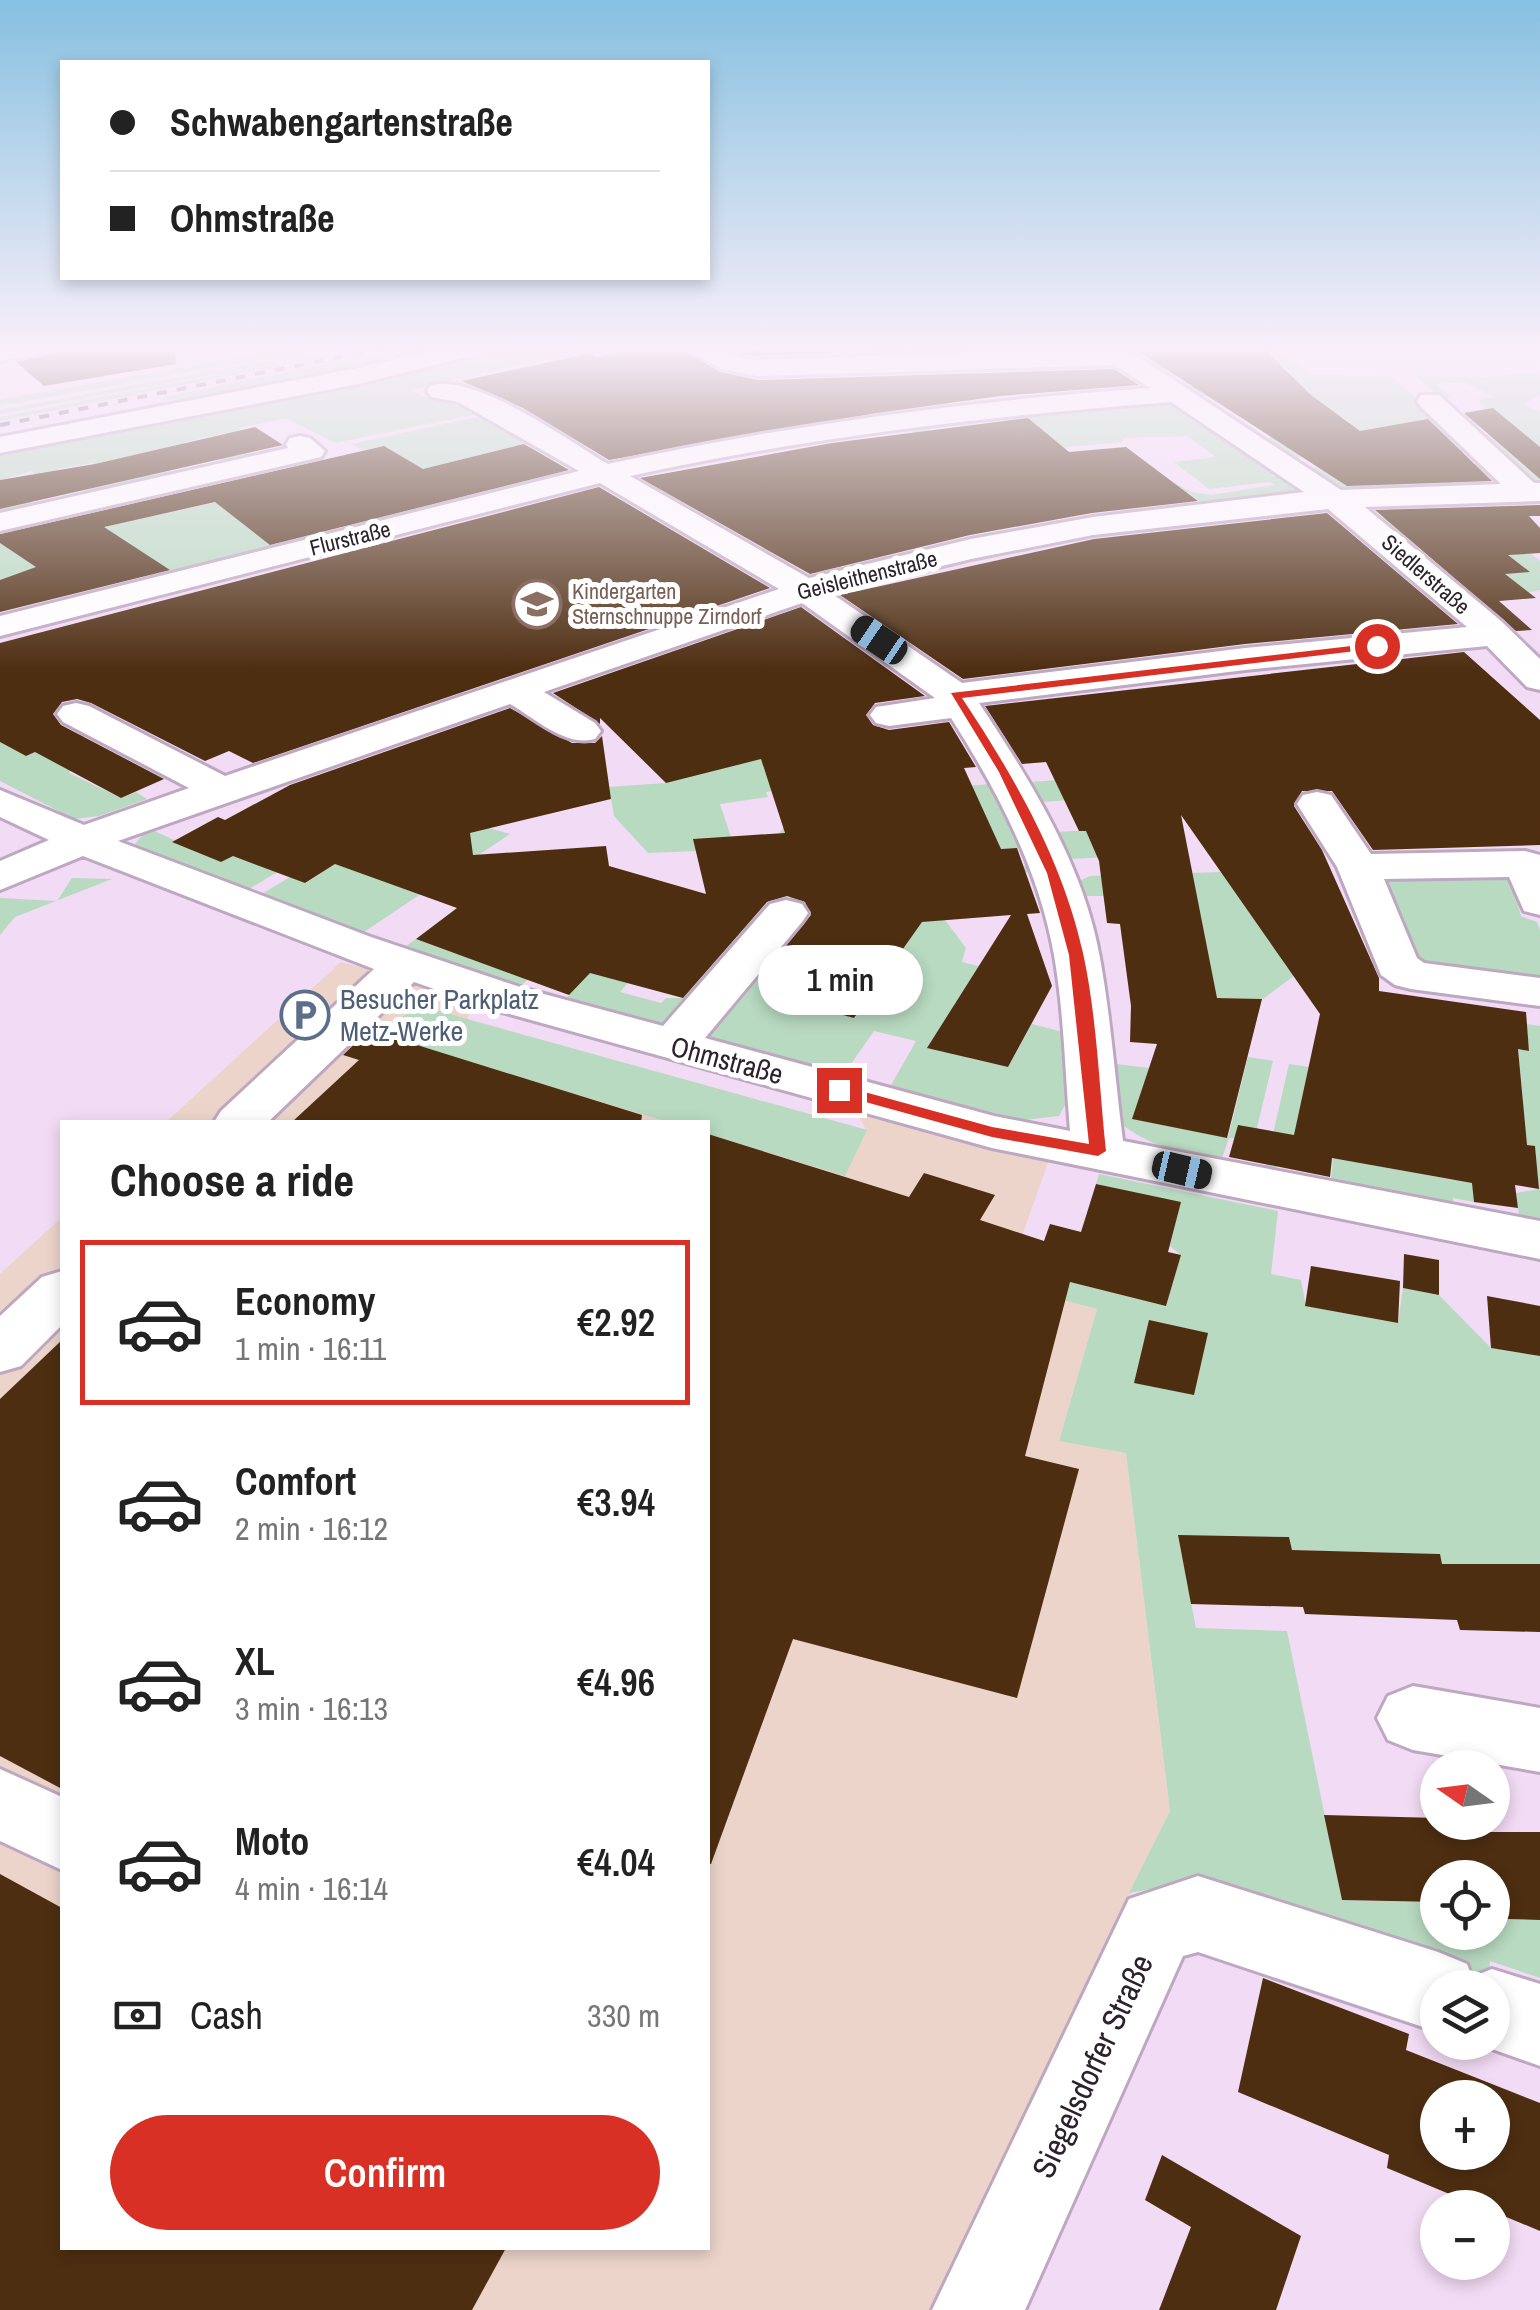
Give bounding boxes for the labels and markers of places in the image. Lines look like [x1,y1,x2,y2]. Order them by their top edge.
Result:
place label: Kindergarten Sternschnuppe Zirndorf [572,576,763,631]
school or university icon: Kindergarten Sternschnuppe Zirndorf [511,578,563,630]
place label: Besucher Parkplatz Metz-Werke [340,980,539,1050]
parking icon: Besucher Parkplatz Metz-Werke [279,989,331,1041]

